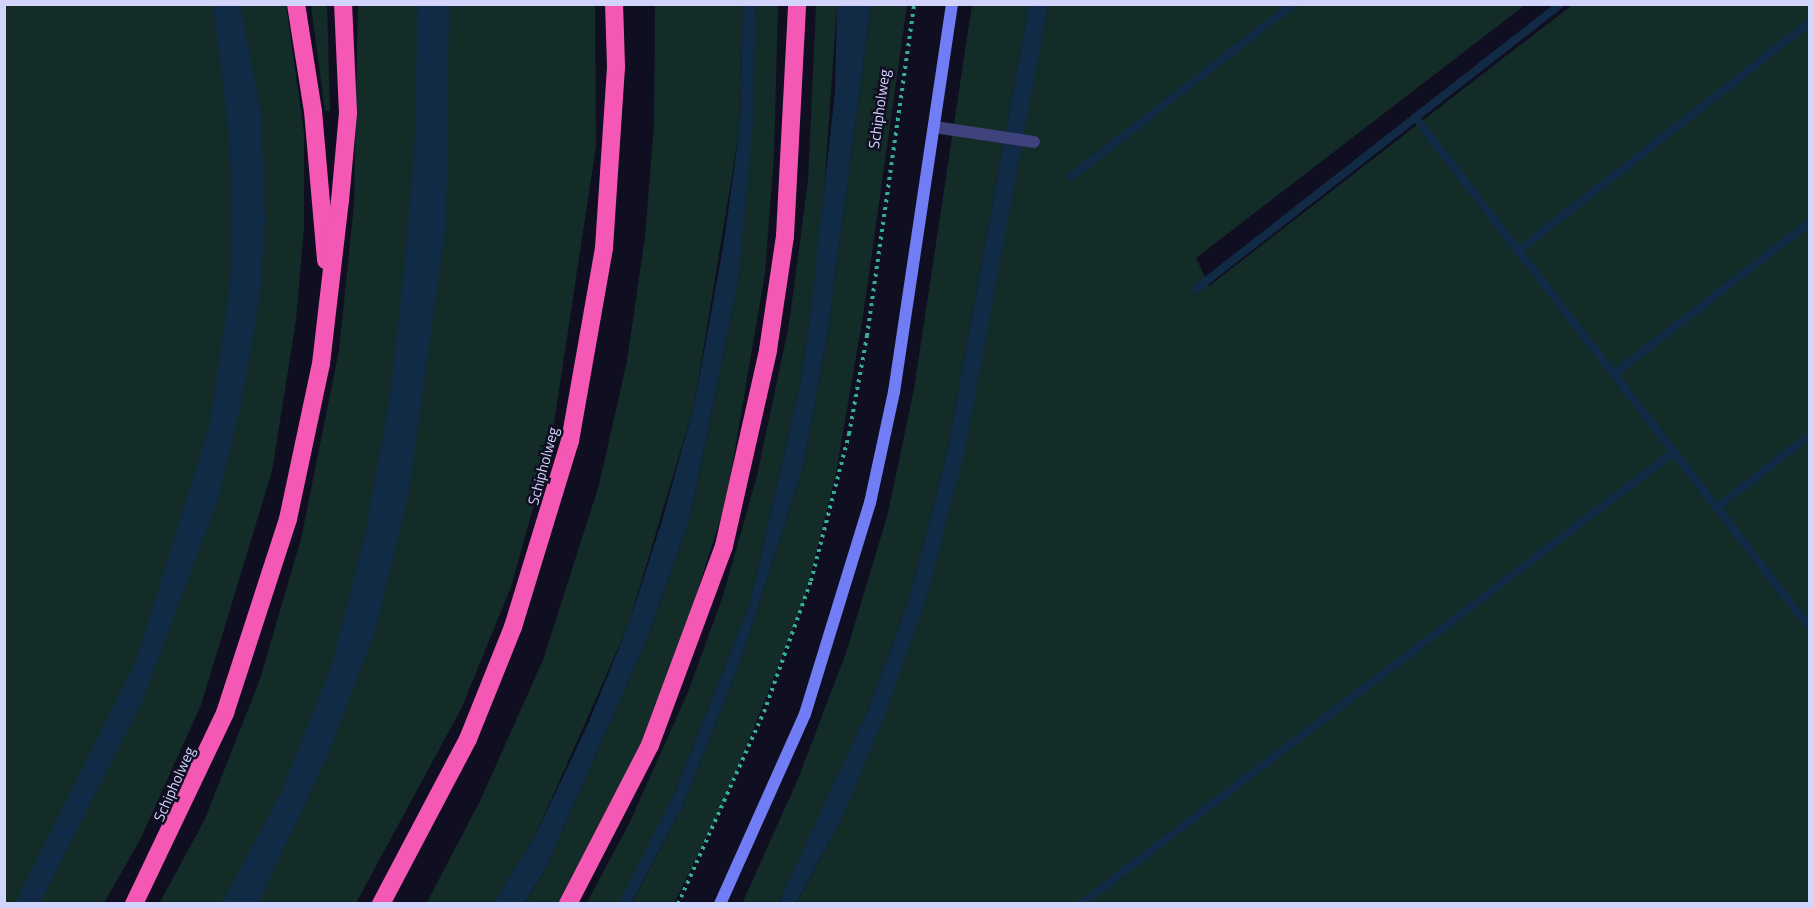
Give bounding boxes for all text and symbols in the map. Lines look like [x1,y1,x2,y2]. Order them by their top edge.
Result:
street label: Schipholweg [865,68,893,150]
street label: Schipholweg [524,425,562,507]
street label: Schipholweg [150,744,198,824]

